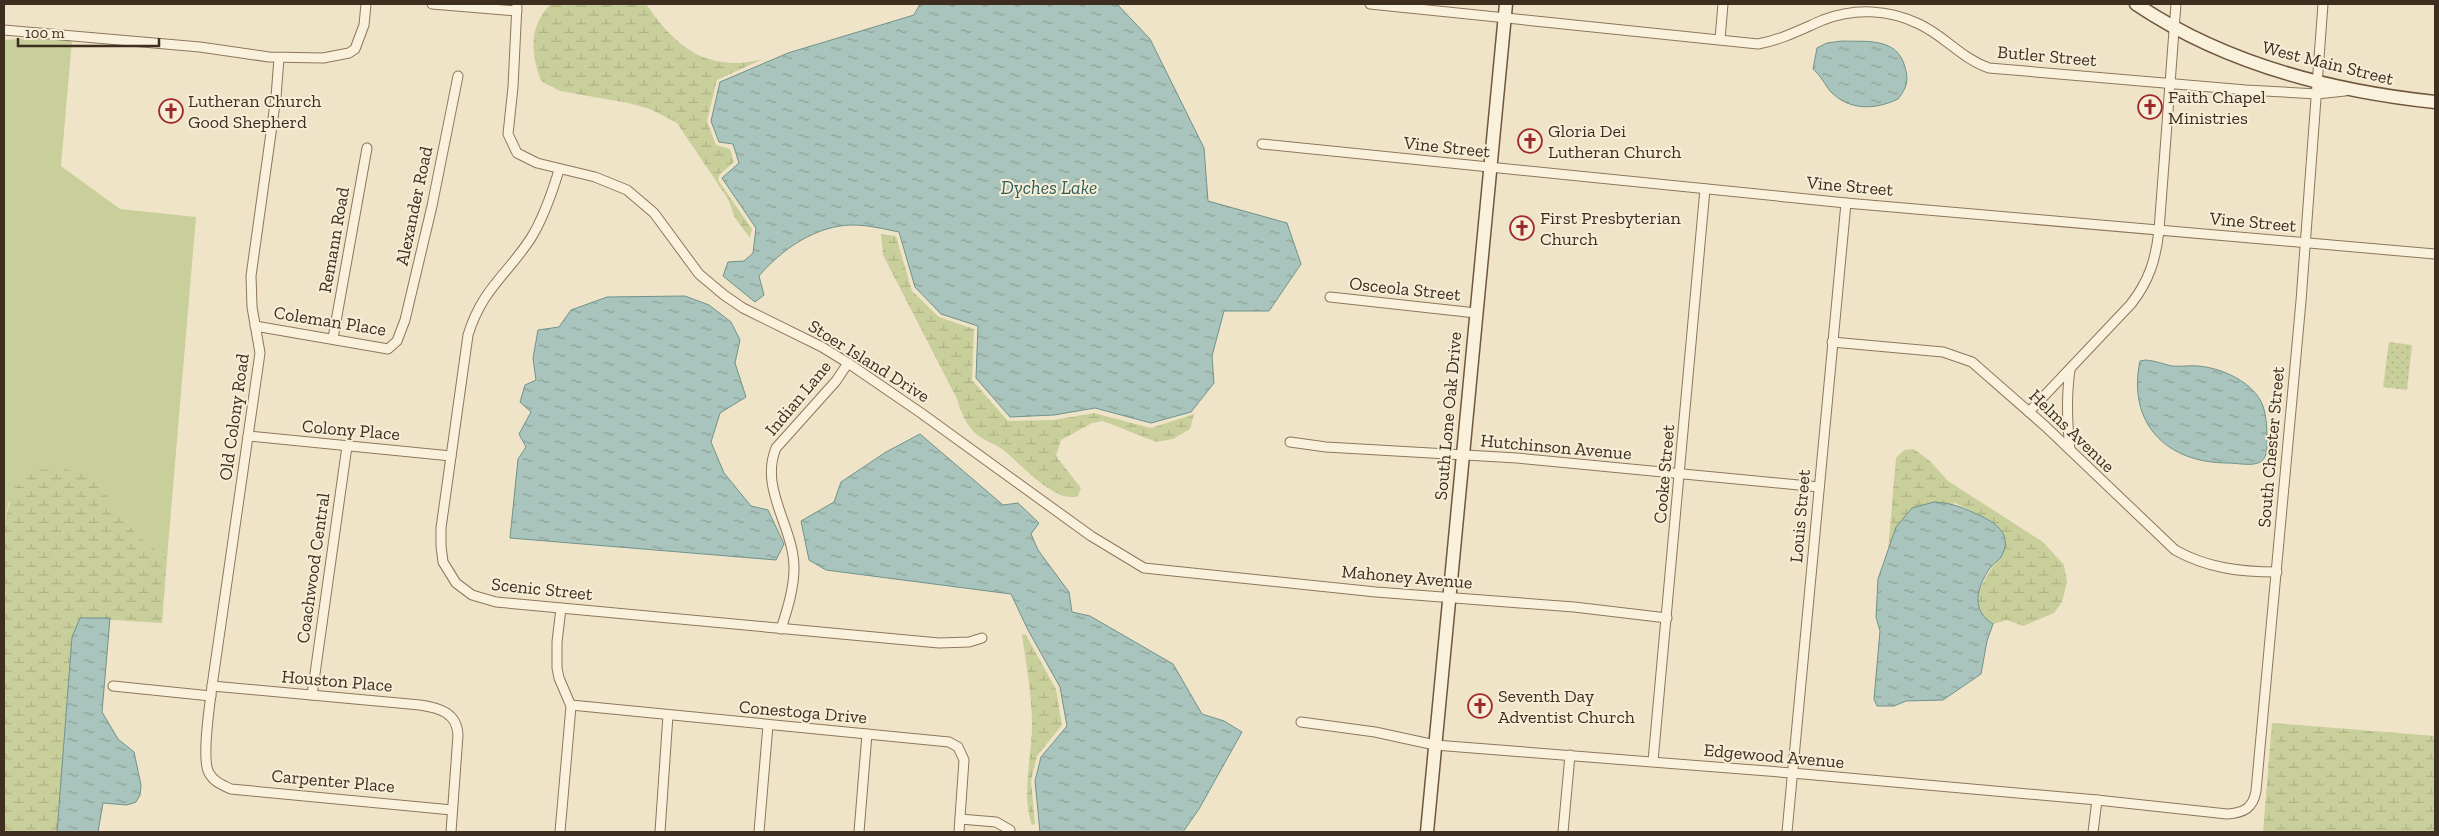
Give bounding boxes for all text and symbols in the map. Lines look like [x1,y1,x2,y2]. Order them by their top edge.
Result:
scale bar [18,15,159,47]
text: 100 m [25,24,64,42]
street label: West Main Street [2260,36,2396,90]
street label: Butler Street [1996,41,2098,71]
place label: Faith Chapel Ministries [2168,86,2266,129]
place label: Lutheran Church Good Shepherd [188,90,321,133]
church icon: Faith Chapel Ministries [2137,94,2163,120]
church icon: Lutheran Church Good Shepherd [158,98,184,124]
place label: Gloria Dei Lutheran Church [1548,120,1681,163]
church icon: Gloria Dei Lutheran Church [1517,128,1543,154]
street label: Vine Street [1402,131,1492,163]
street label: Alexander Road [391,144,437,268]
street label: Vine Street [1805,171,1894,201]
water label: Dyches Lake [1001,176,1097,199]
street label: Remann Road [314,185,354,295]
place label: First Presbyterian Church [1540,207,1681,250]
street label: Vine Street [2208,207,2297,237]
church icon: First Presbyterian Church [1509,215,1535,241]
street label: Osceola Street [1348,272,1462,306]
street label: Coleman Place [272,301,388,341]
street label: Stoer Island Drive [804,315,934,407]
street label: South Lone Oak Drive [1430,331,1466,501]
street label: Old Colony Road [214,352,254,482]
street label: Indian Lane [760,356,836,440]
street label: South Chester Street [2253,365,2289,528]
street label: Helms Avenue [2025,385,2119,477]
street label: Colony Place [301,415,401,445]
street label: Cooke Street [1649,423,1679,524]
street label: Hutchinson Avenue [1479,429,1633,465]
street label: Louis Street [1785,468,1815,564]
street label: Coachwood Central [292,491,334,645]
street label: Mahoney Avenue [1341,560,1473,594]
street label: Scenic Street [490,573,594,605]
street label: Houston Place [281,665,393,697]
place label: Seventh Day Adventist Church [1498,685,1635,728]
church icon: Seventh Day Adventist Church [1467,693,1493,719]
street label: Conestoga Drive [738,695,868,729]
street label: Edgewood Avenue [1703,739,1845,773]
street label: Carpenter Place [270,765,396,797]

